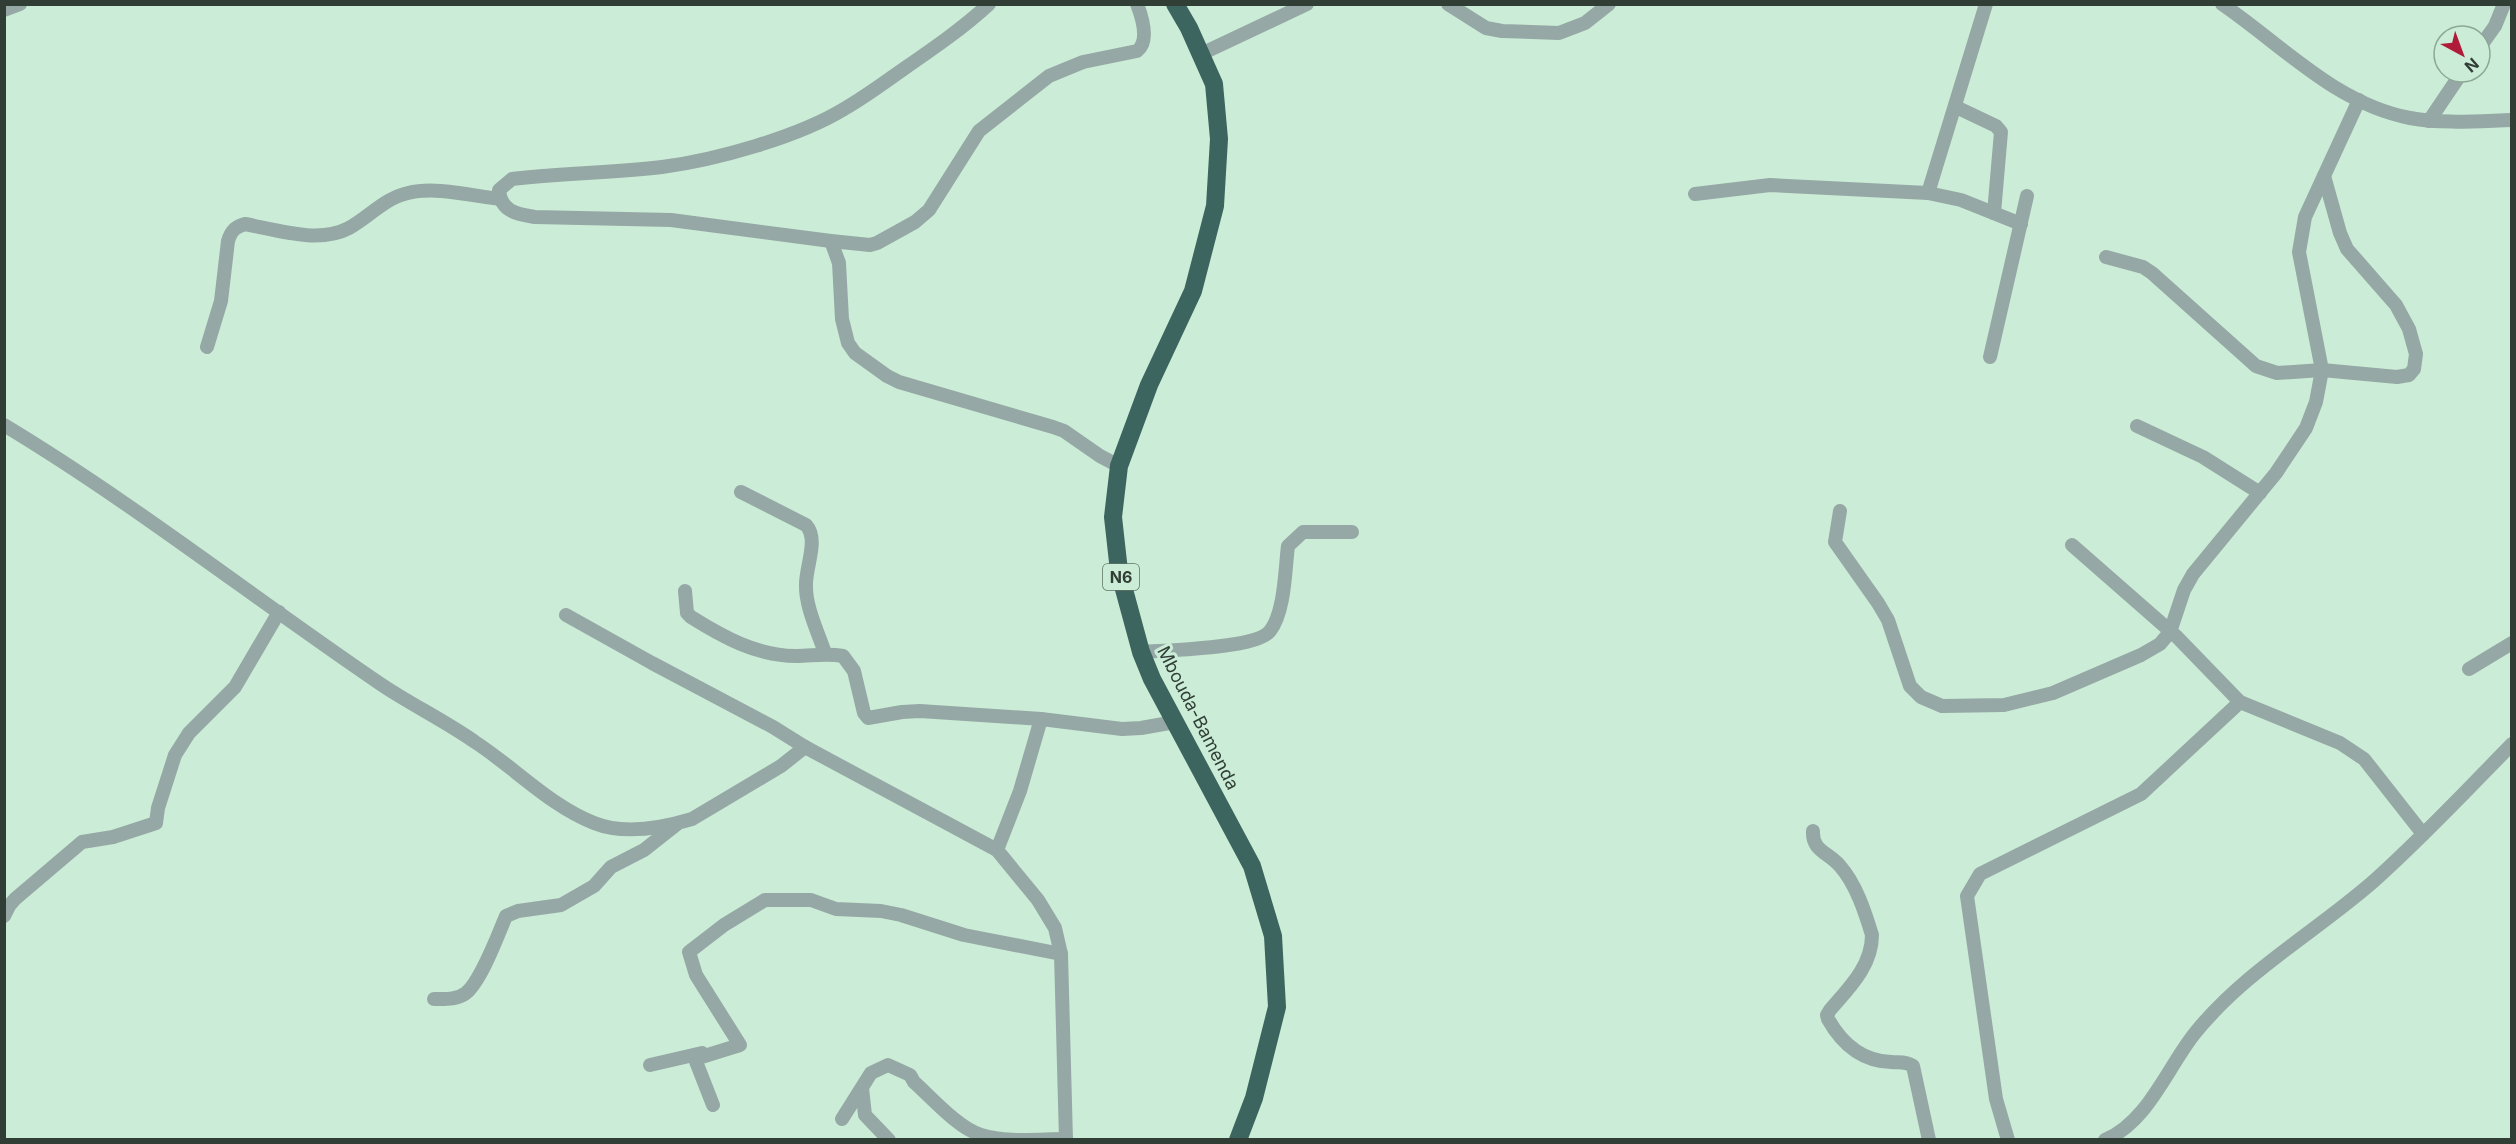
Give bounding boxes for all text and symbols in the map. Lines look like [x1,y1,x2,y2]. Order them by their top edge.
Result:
north arrow [2432,24,2492,84]
text: N [2461,54,2483,77]
road number: N6 [1103,564,1139,590]
street label: Mbouda-Bamenda [1153,643,1244,793]

